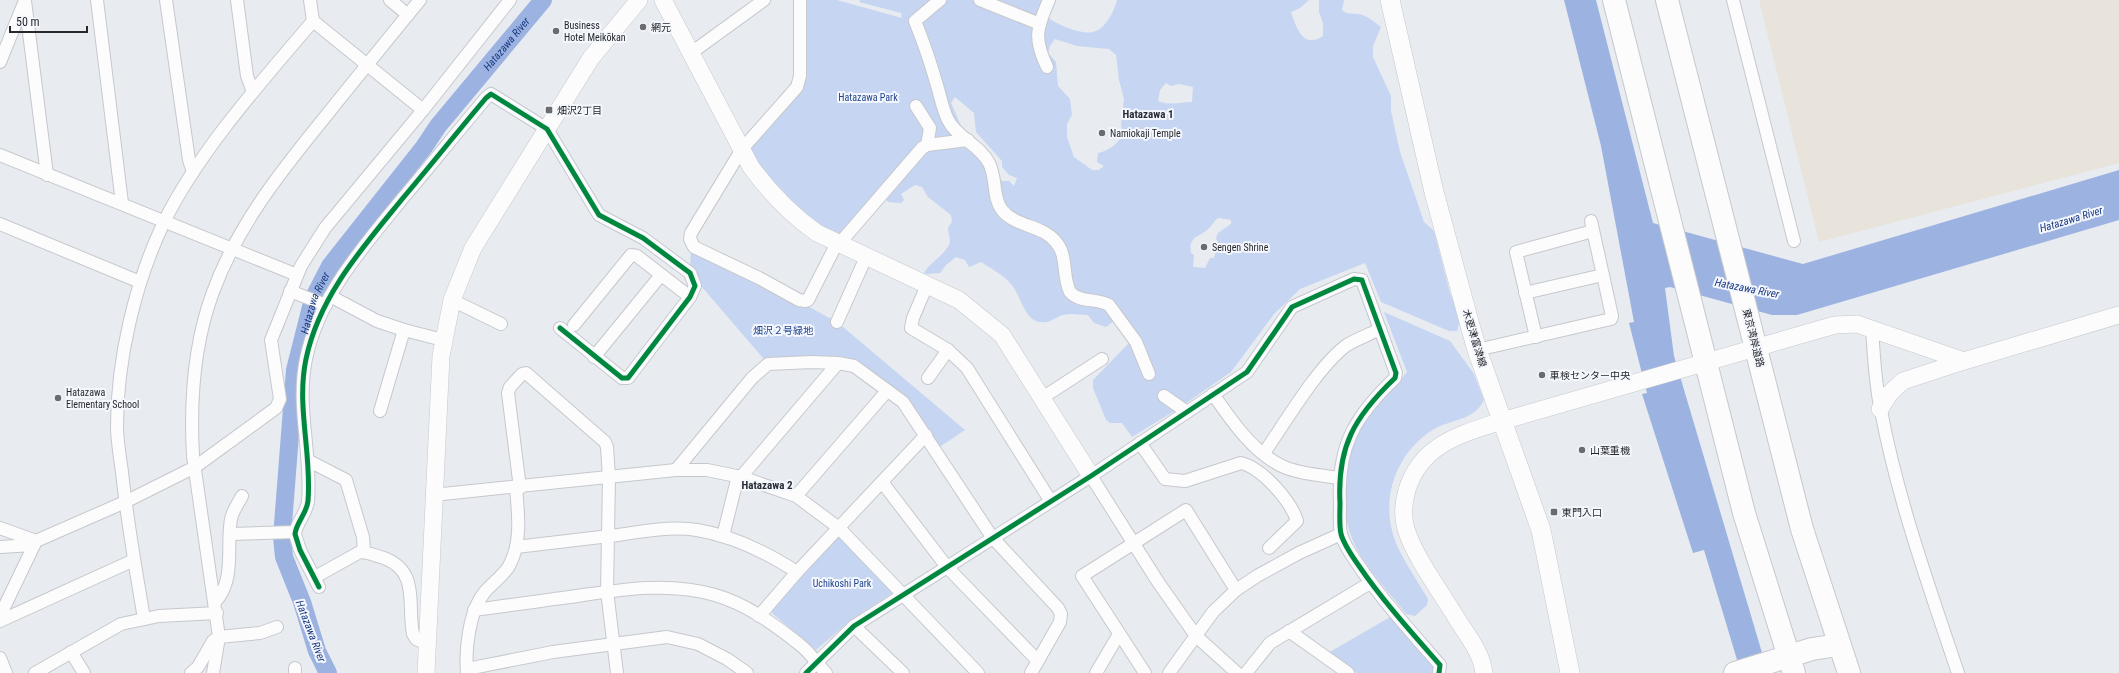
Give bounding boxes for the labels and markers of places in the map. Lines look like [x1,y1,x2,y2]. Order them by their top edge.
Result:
place label: Business Hotel Meikōkan [564,20,626,43]
marker: 網元 [638,22,648,32]
place label: 網元 [651,22,671,33]
marker: Business Hotel Meikōkan [551,26,561,36]
marker: 畑沢2丁目 [544,105,554,115]
place label: 畑沢2丁目 [557,105,602,116]
marker: Namiokaji Temple [1097,128,1107,138]
place label: Namiokaji Temple [1110,128,1181,139]
marker: Sengen Shrine [1199,242,1209,252]
place label: Sengen Shrine [1212,242,1269,253]
marker: 車検センター中央 [1537,370,1547,380]
place label: 車検センター中央 [1550,370,1631,381]
place label: Hatazawa Elementary School [66,387,139,410]
marker: Hatazawa Elementary School [53,393,63,403]
marker: 山葉重機 [1577,445,1587,455]
place label: 山葉重機 [1590,445,1630,456]
marker: 東門入口 [1549,507,1559,517]
place label: 東門入口 [1562,507,1602,518]

